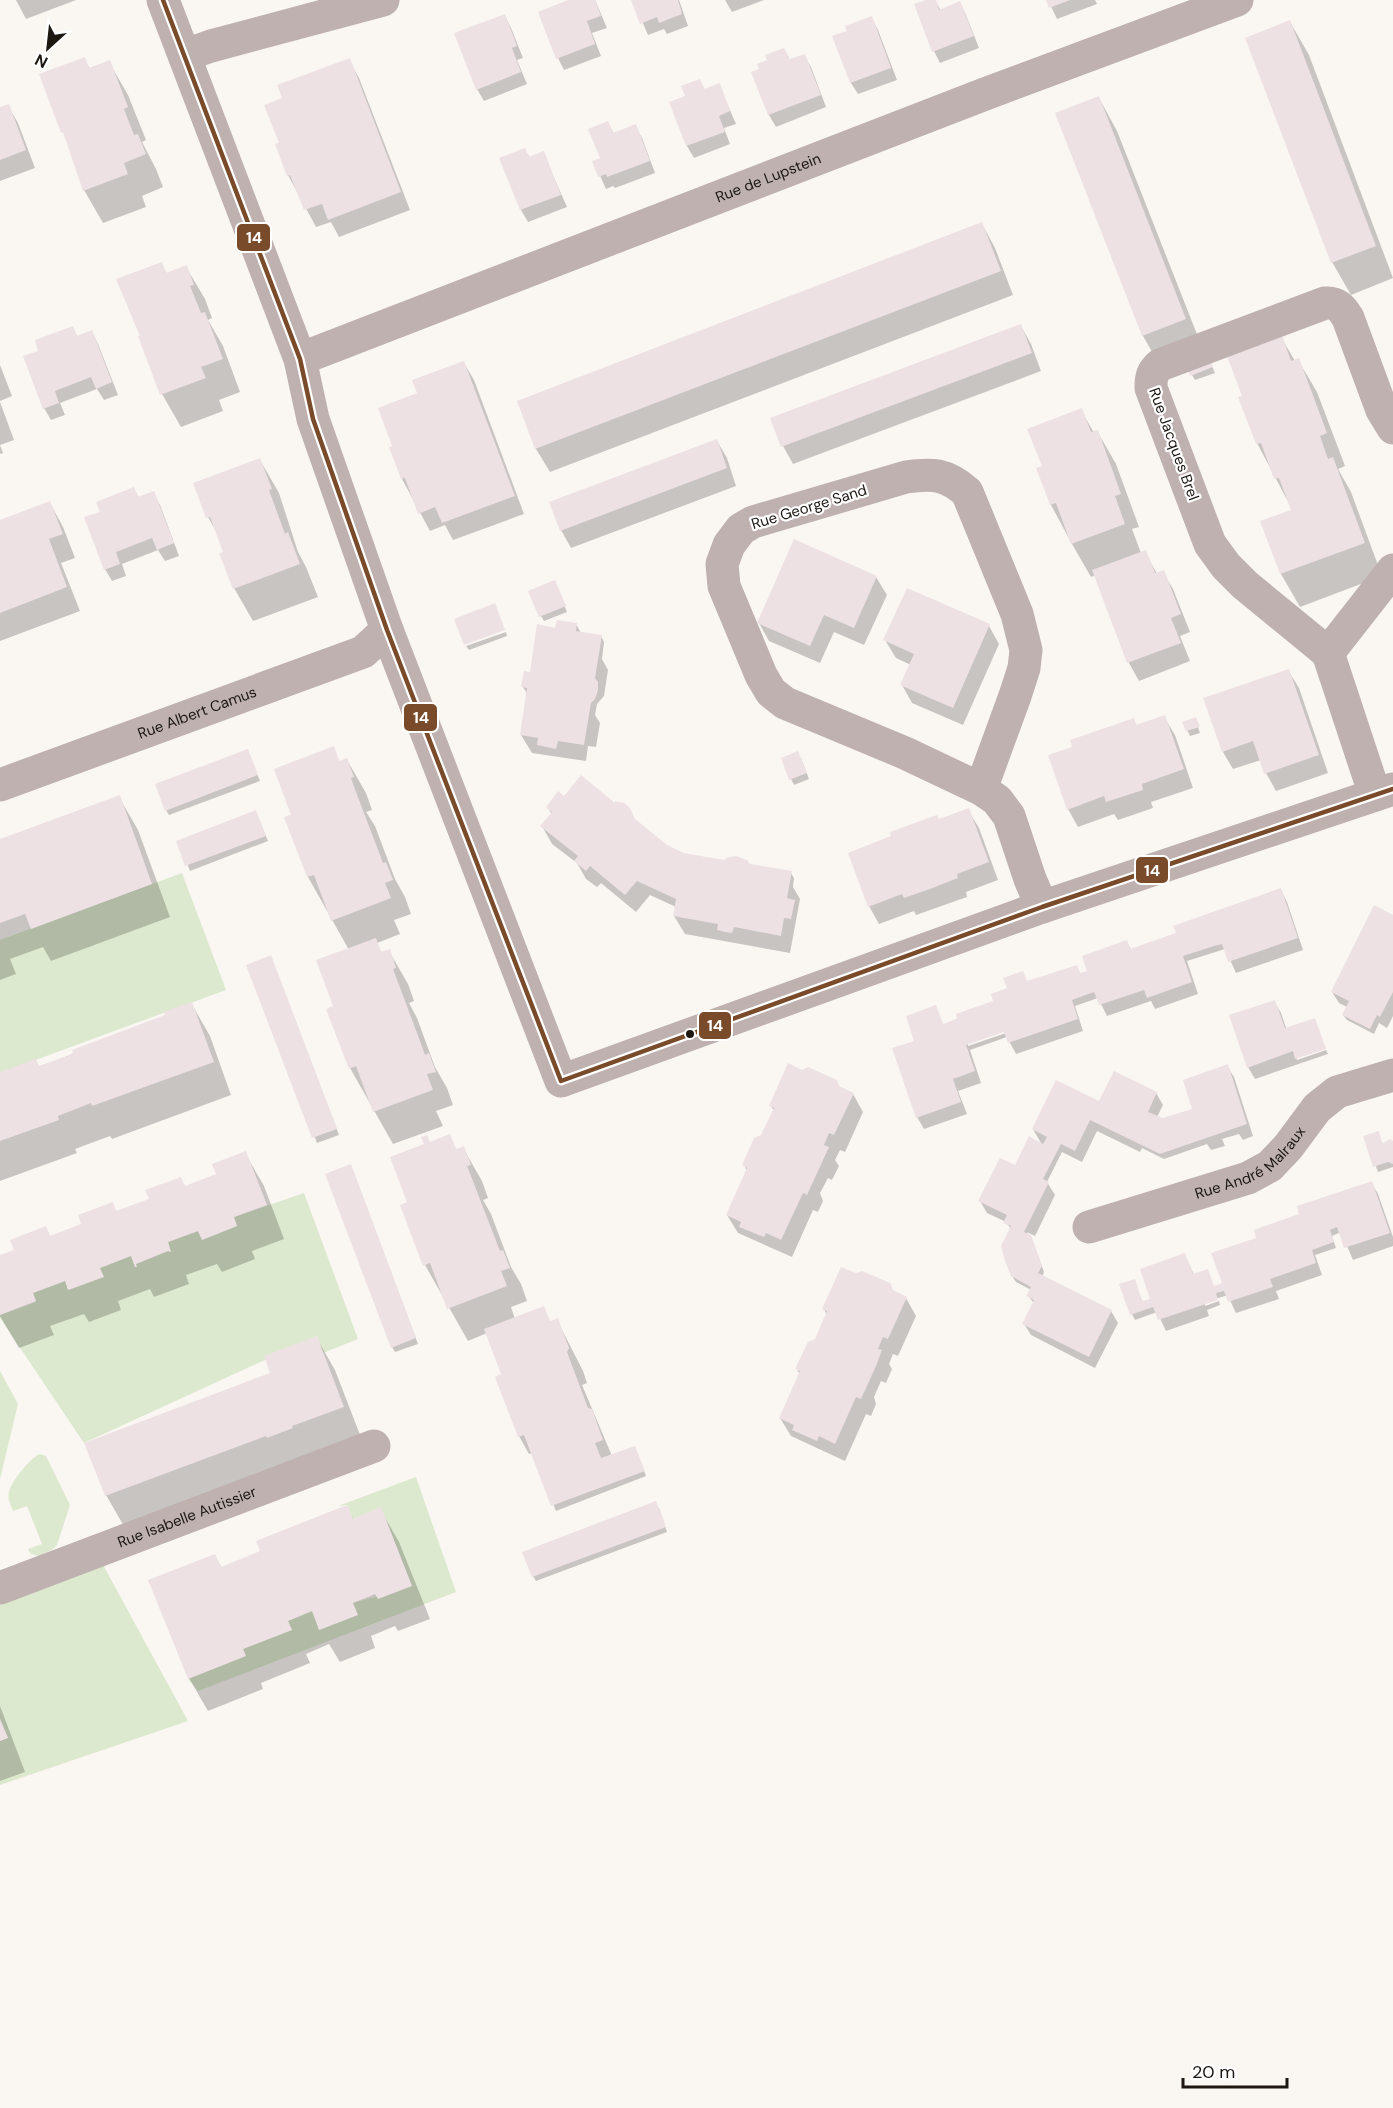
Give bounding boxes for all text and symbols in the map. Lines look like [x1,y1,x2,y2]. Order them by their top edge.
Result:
north arrow [18,18,78,78]
text: N [31,49,51,73]
street label: Rue de Lupstein [713,148,824,207]
line badge: 14 [236,223,271,252]
text: 14 [246,227,262,248]
street label: Rue Jacques Brel [1144,385,1204,503]
street label: Rue George Sand [749,480,869,534]
street label: Rue Albert Camus [135,682,259,744]
line badge: 14 [403,703,438,732]
text: 14 [413,707,429,728]
line badge: 14 [1135,856,1169,884]
text: 14 [1144,860,1160,881]
line badge: 14 [698,1011,732,1040]
text: 14 [707,1015,723,1036]
unlabelled marker [684,1028,696,1040]
street label: Rue André Malraux [1192,1122,1310,1204]
street label: Rue Isabelle Autissier [115,1481,260,1552]
scale bar [1183,2051,1286,2089]
text: 20 m [1192,2060,1235,2084]

